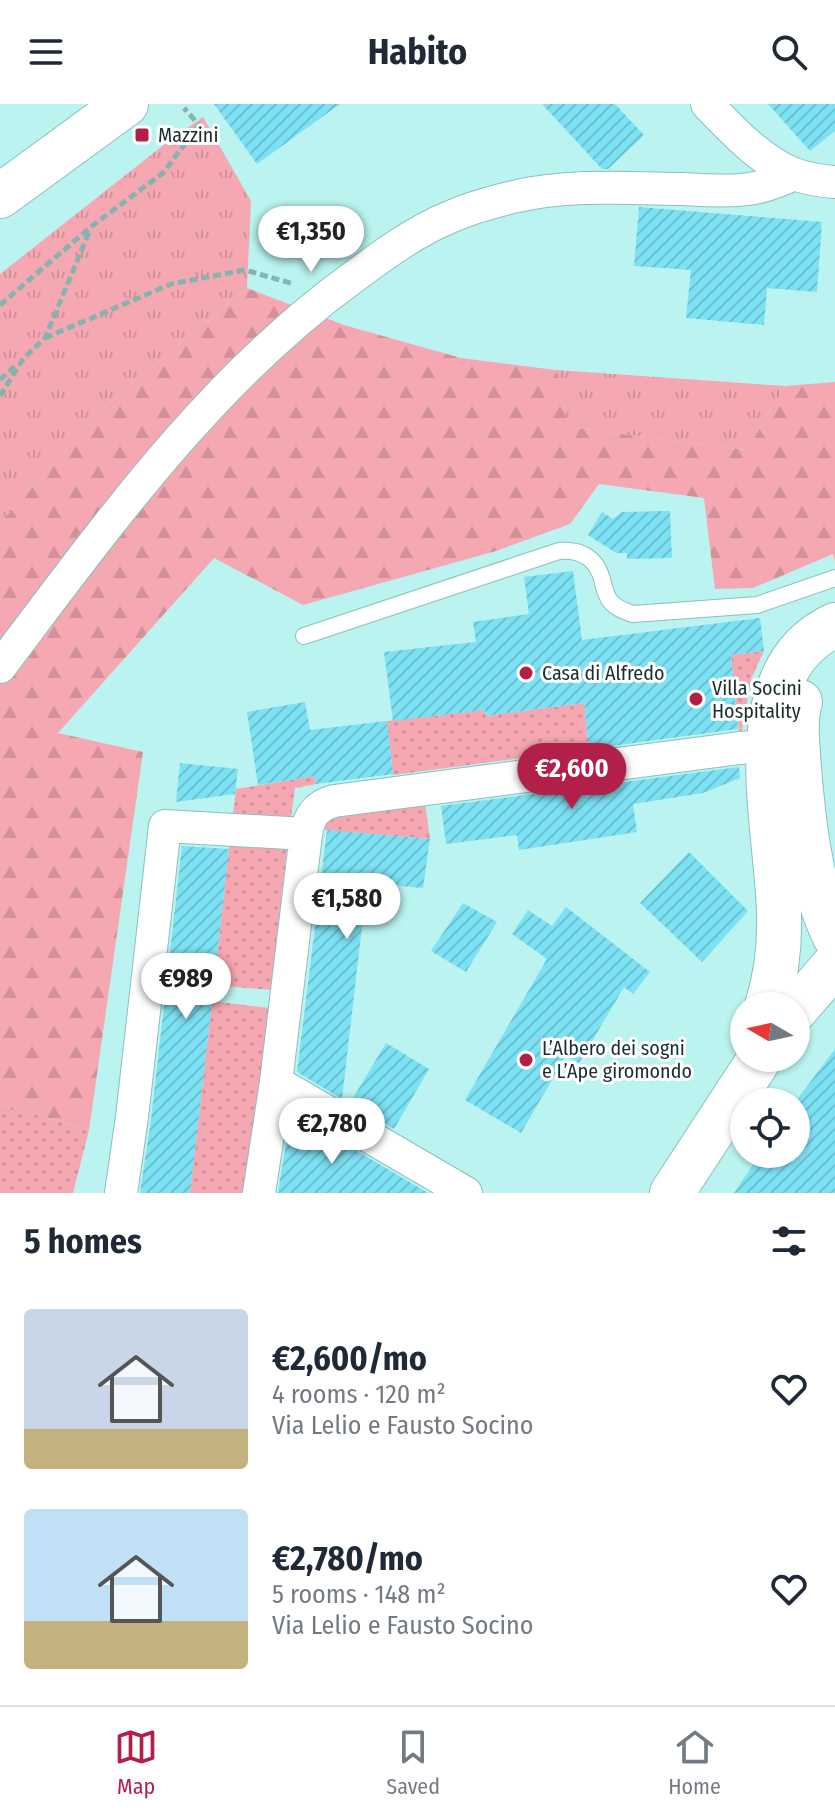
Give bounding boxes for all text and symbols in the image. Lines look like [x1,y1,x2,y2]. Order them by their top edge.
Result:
icon: menu [24,30,68,74]
text: Habito [368,30,467,74]
icon: search [767,30,811,74]
place label: Mazzini [158,123,218,147]
marker: Mazzini [133,126,151,144]
pin: €1,350 [246,206,376,274]
text: €1,350 [276,216,346,247]
place label: Casa di Alfredo [542,661,664,685]
marker: Casa di Alfredo [517,664,535,682]
place label: Villa Socini Hospitality [712,676,802,723]
marker: Villa Socini Hospitality [687,690,705,708]
pin: €2,600 [507,743,637,811]
text: €2,600 [535,753,609,784]
pin: €1,580 [282,873,412,941]
text: €1,580 [312,883,382,914]
pin: €989 [139,953,233,1021]
text: €989 [159,963,213,994]
north arrow [730,992,810,1072]
map controls [730,992,810,1168]
place label: L’Albero dei sogni e L’Ape giromondo [542,1036,692,1083]
marker: L’Albero dei sogni e L’Ape giromondo [517,1051,535,1069]
button: locate [730,1088,810,1168]
pin: €2,780 [267,1098,397,1166]
text: €2,780 [297,1108,367,1139]
icon: filters [767,1219,811,1263]
text: 5 homes [24,1221,142,1262]
text: €2,600/mo [272,1338,427,1379]
icon: home [88,1341,184,1437]
icon: heart [767,1367,811,1411]
text: 4 rooms · 120 m² [272,1379,446,1410]
text: Via Lelio e Fausto Socino [272,1410,533,1441]
text: €2,780/mo [272,1538,423,1579]
icon: home [88,1541,184,1637]
icon: heart [767,1567,811,1611]
text: 5 rooms · 148 m² [272,1579,446,1610]
text: Via Lelio e Fausto Socino [272,1610,533,1641]
tab: Map [114,1725,158,1800]
tab: Saved [386,1725,440,1800]
tab: Home [668,1725,721,1800]

